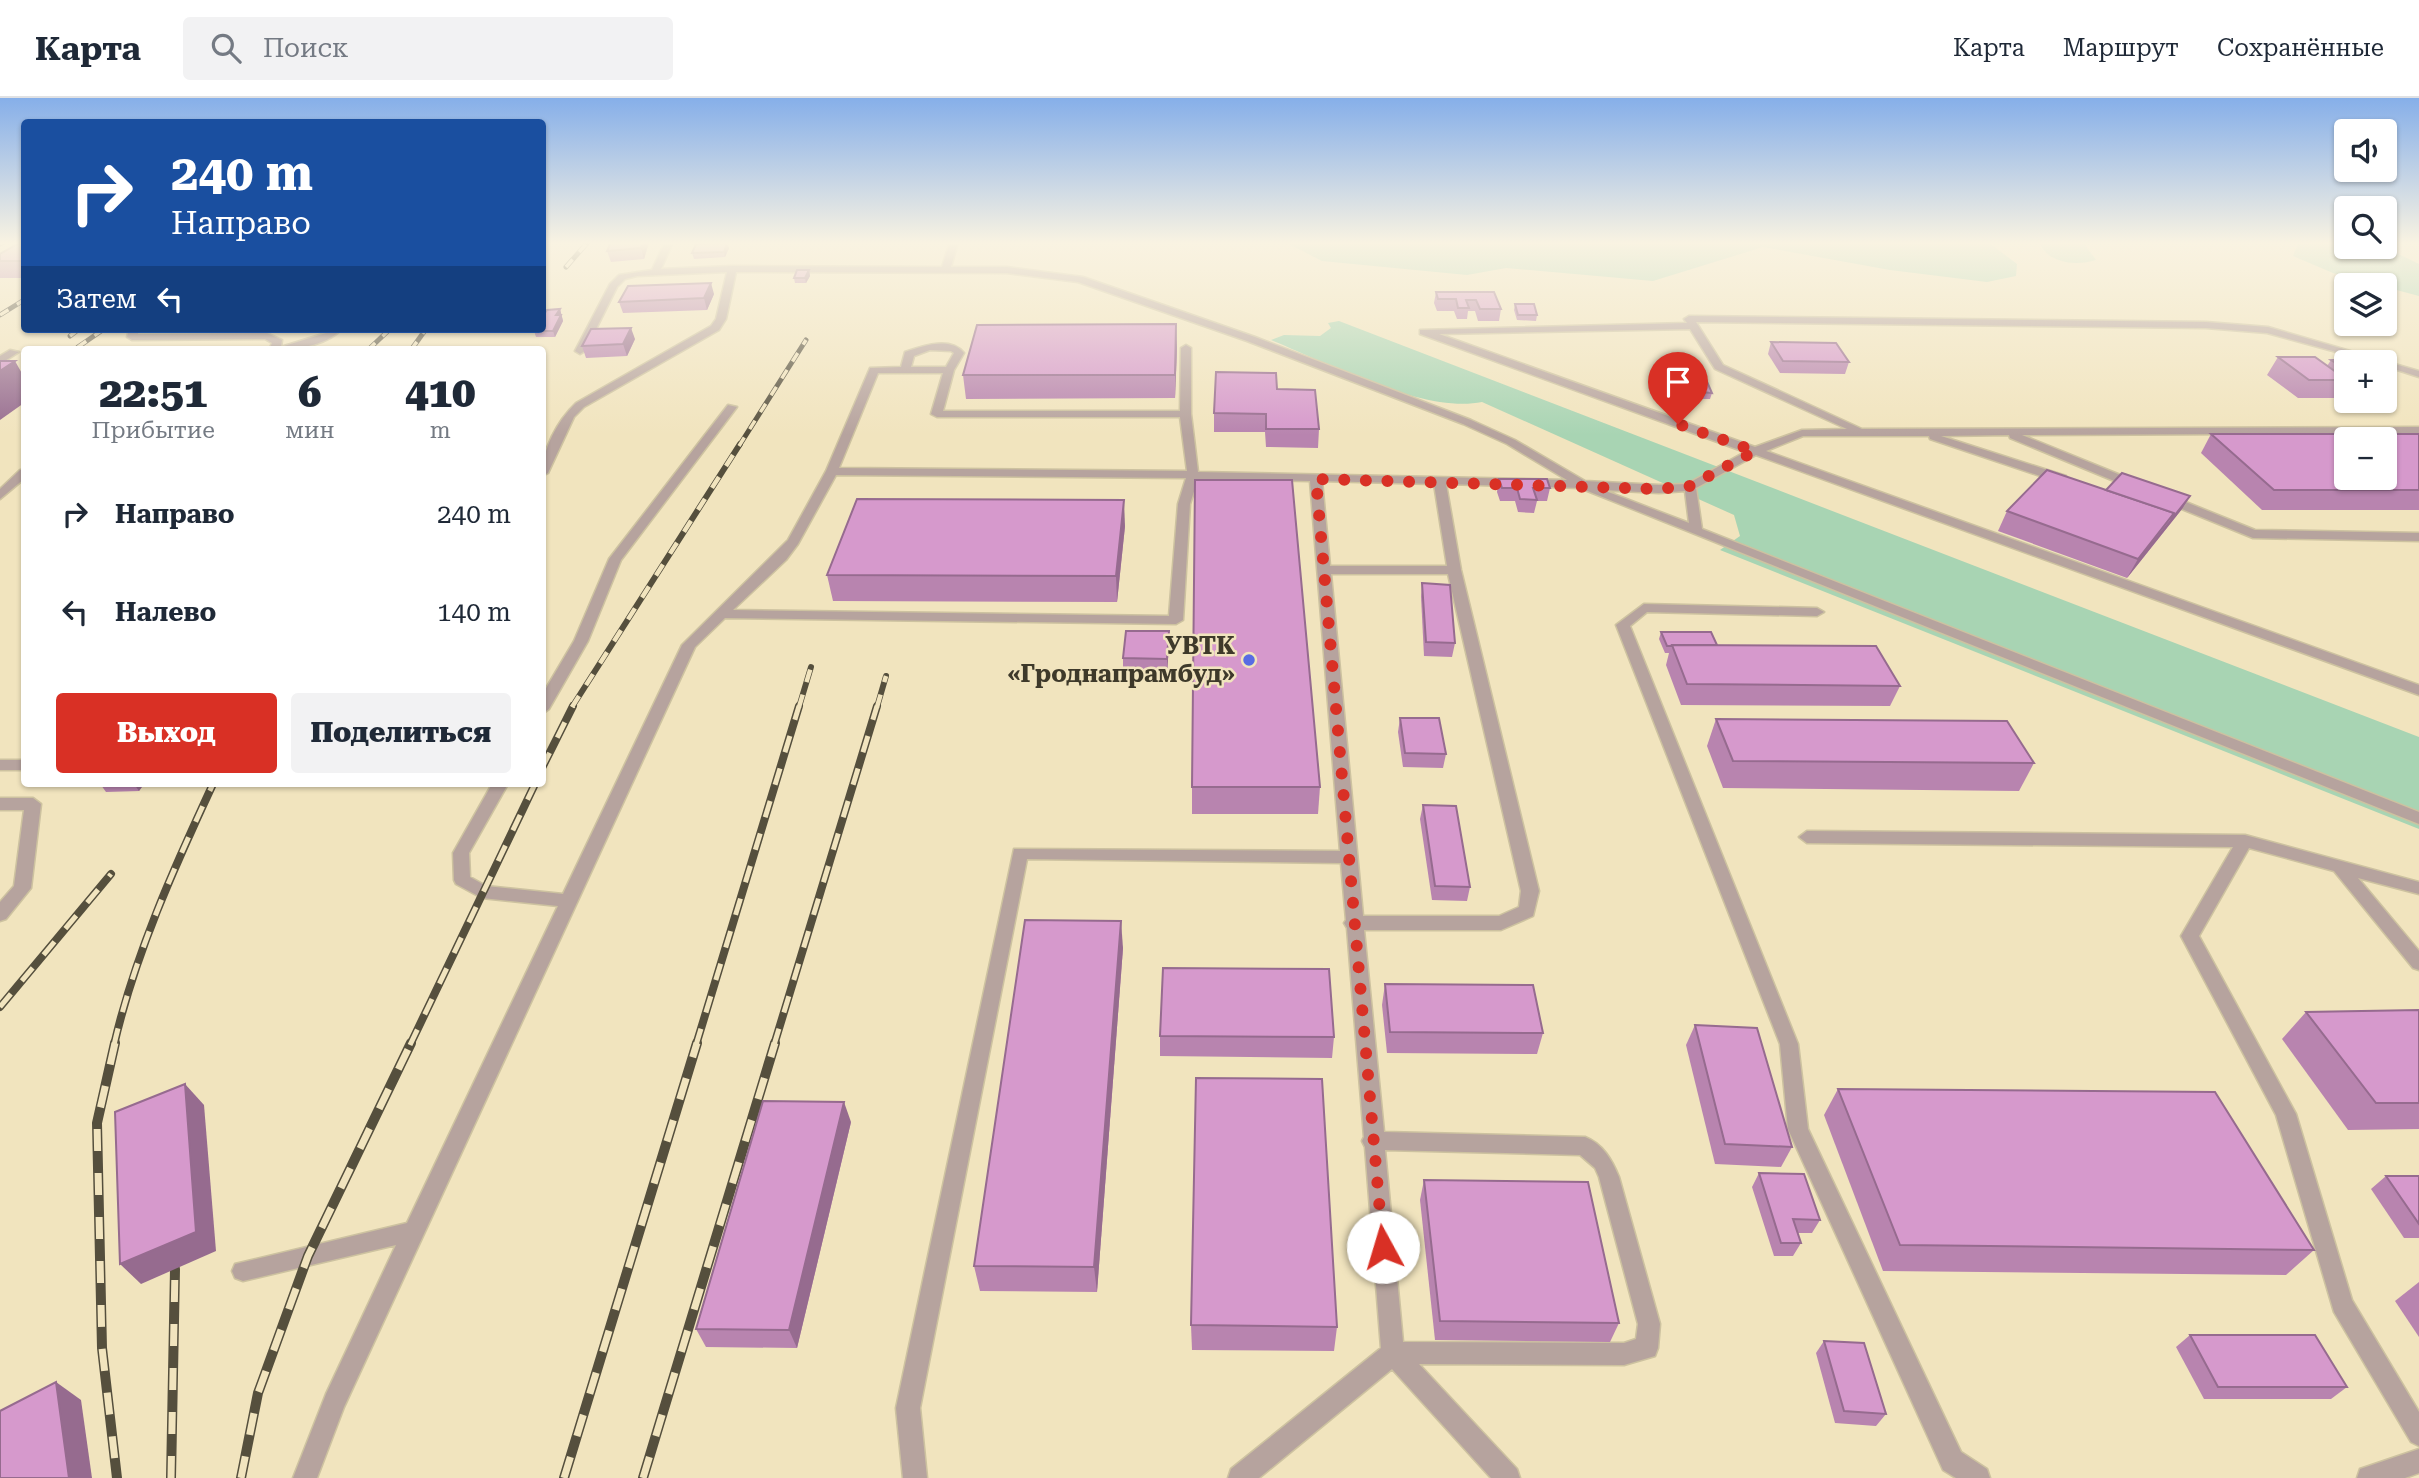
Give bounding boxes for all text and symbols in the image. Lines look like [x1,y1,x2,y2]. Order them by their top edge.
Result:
search box [183,17,673,80]
text: Карта [35,29,141,68]
icon: search [207,29,245,67]
text: Поиск [263,33,349,63]
text: Карта [1953,34,2025,62]
text: Маршрут [2063,34,2179,62]
text: Сохранённые [2217,34,2384,62]
map controls [2334,119,2397,490]
button: sound [2334,119,2397,182]
text: 240 m [171,145,313,202]
icon: right [56,147,147,238]
button: search [2334,196,2397,259]
text: Направо [171,204,311,242]
button: layers [2334,273,2397,336]
icon: left [151,280,189,318]
text: Затем [56,284,137,314]
button: + [2334,350,2397,413]
pin [1648,352,1708,424]
icon: arrive [1659,363,1697,401]
text: 22:51 [99,368,207,417]
text: 6 [298,368,322,417]
text: 410 [405,368,475,417]
text: Прибытие [92,417,215,444]
text: мин [285,417,334,444]
text: m [430,417,451,444]
button: − [2334,427,2397,490]
icon: right [56,495,94,533]
text: Направо [115,499,235,529]
text: 240 m [437,499,511,529]
icon: left [56,593,94,631]
text: Налево [115,597,216,627]
text: 140 m [437,597,511,627]
place label: УВТК «Гроднапрамбуд» [1007,632,1235,688]
marker: УВТК «Гроднапрамбуд» [1241,652,1257,668]
button: Выход [56,693,277,773]
button: Поделиться [291,693,511,773]
position arrow [1346,1210,1420,1284]

